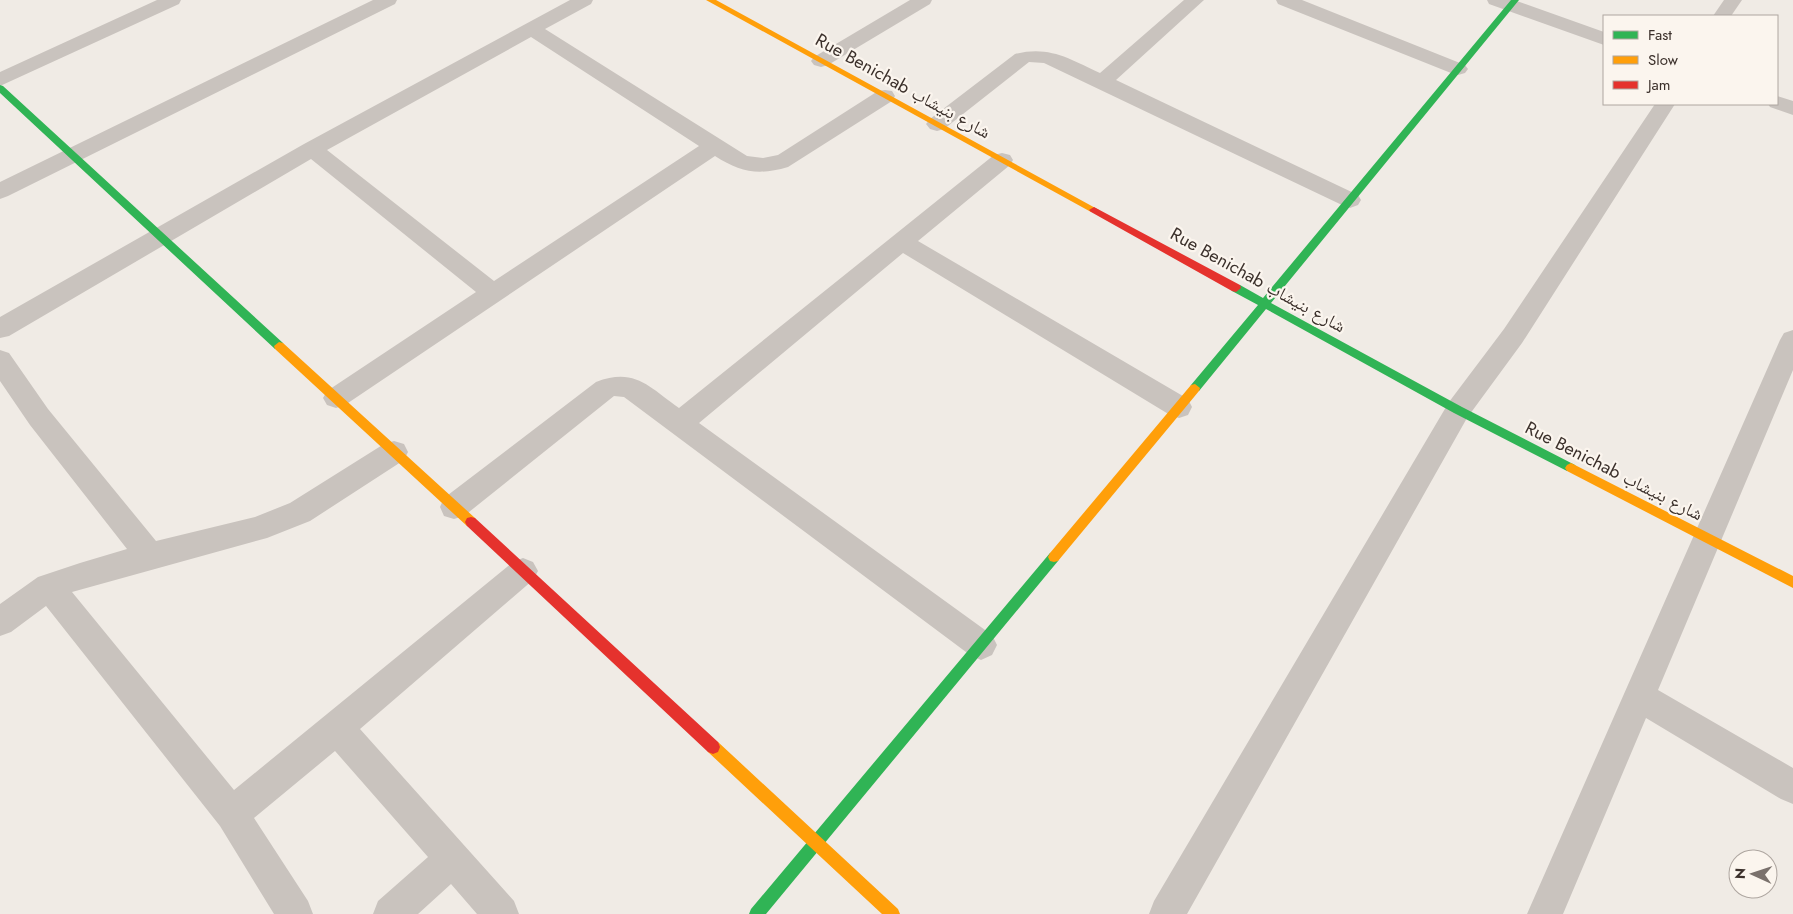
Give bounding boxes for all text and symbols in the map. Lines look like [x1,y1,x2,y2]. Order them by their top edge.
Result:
legend [1603,15,1778,105]
text: Fast [1648,24,1672,46]
street label: Rue Benichab شارع بنيشاب [811,27,995,145]
text: Slow [1648,49,1679,71]
text: Jam [1646,74,1671,96]
street label: Rue Benichab شارع بنيشاب [1166,221,1350,339]
street label: Rue Benichab شارع بنيشاب [1520,415,1708,527]
north arrow [1728,849,1778,899]
text: N [1730,867,1750,879]

